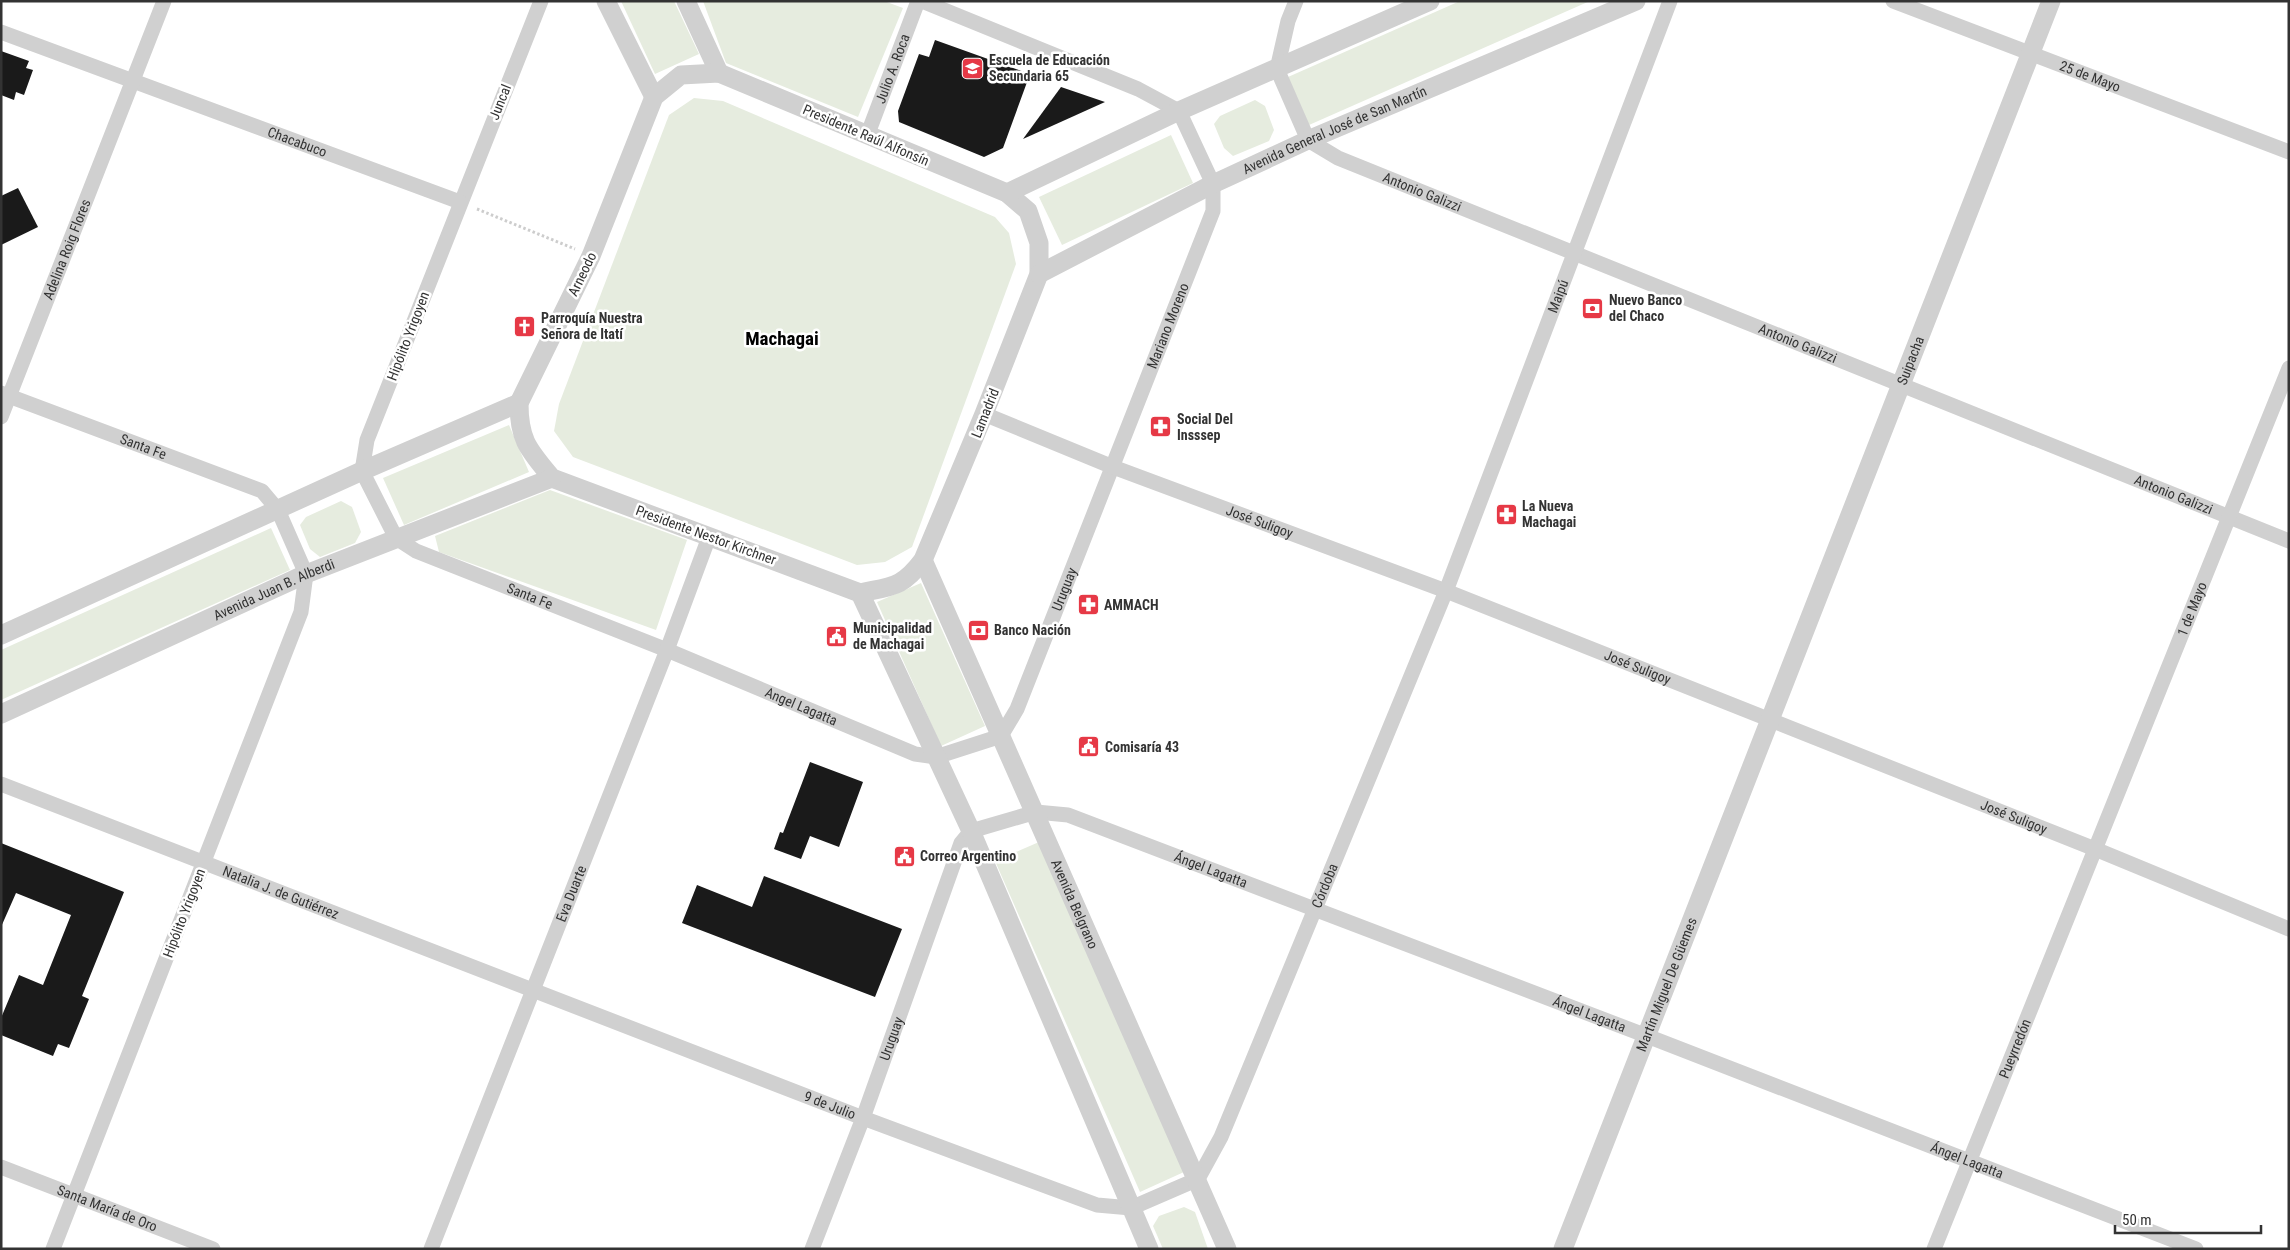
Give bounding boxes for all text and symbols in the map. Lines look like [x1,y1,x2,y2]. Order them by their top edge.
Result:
street label: Julio A. Roca [872,32,913,106]
place label: Escuela de Educación Secundaria 65 [989,52,1110,84]
school or university icon: Escuela de Educación Secundaria 65 [961,56,985,80]
street label: 25 de Mayo [2058,57,2123,95]
street label: Juncal [486,82,514,122]
street label: Avenida General José de San Martín [1240,83,1429,177]
street label: Presidente Raúl Alfonsín [800,101,932,169]
street label: Chacabuco [266,124,329,160]
street label: Antonio Galizzi [1381,169,1464,215]
street label: Adelina Roig Flores [40,197,94,302]
street label: Arneodo [565,250,599,298]
street label: Maipú [1544,277,1571,315]
street label: Mariano Moreno [1144,281,1192,371]
street label: Hipólito Yrigoyen [384,289,432,383]
place label: Nuevo Banco del Chaco [1609,292,1682,324]
bank icon: Nuevo Banco del Chaco [1581,296,1605,320]
place label: Parroquía Nuestra Señora de Itatí [541,310,643,342]
church icon: Parroquía Nuestra Señora de Itatí [513,314,537,338]
street label: Antonio Galizzi [1756,320,1839,366]
district label: Machagai [745,327,819,350]
street label: Suipacha [1894,334,1927,387]
street label: Lamadrid [968,386,1002,440]
place label: Social Del Insssep [1177,411,1233,443]
pharmacy icon: Social Del Insssep [1149,415,1173,439]
street label: Santa Fe [118,431,169,463]
street label: Antonio Galizzi [2132,472,2215,517]
place label: La Nueva Machagai [1522,498,1576,530]
street label: Presidente Nestor Kirchner [634,502,778,568]
street label: José Suligoy [1224,502,1296,541]
pharmacy icon: La Nueva Machagai [1494,502,1518,526]
street label: Avenida Juan B. Alberdi [211,556,337,623]
street label: Uruguay [1048,565,1080,613]
street label: Santa Fe [505,580,556,612]
street label: 1 de Mayo [2174,580,2210,638]
pharmacy icon: AMMACH [1076,593,1100,617]
place label: AMMACH [1104,597,1159,613]
bank icon: Banco Nación [966,618,990,642]
place label: Municipalidad de Machagai [853,620,932,652]
place label: Banco Nación [994,622,1071,638]
public building icon: Municipalidad de Machagai [825,624,849,648]
street label: José Suligoy [1602,647,1673,688]
street label: Angel Lagatta [763,684,840,729]
public building icon: Comisaría 43 [1077,735,1101,759]
place label: Comisaría 43 [1105,739,1179,755]
street label: José Suligoy [1978,796,2050,837]
public building icon: Correo Argentino [892,844,916,868]
street label: Ángel Lagatta [1172,847,1250,891]
place label: Correo Argentino [920,848,1016,864]
street label: Avenida Belgrano [1048,857,1101,951]
street label: Córdoba [1308,861,1341,910]
street label: Natalia J. de Gutiérrez [220,863,341,922]
street label: Eva Duarte [553,863,590,924]
street label: Hipólito Yrigoyen [160,866,208,960]
street label: Martín Miguel De Güemes [1633,915,1700,1054]
street label: Ángel Lagatta [1551,992,1628,1035]
street label: Uruguay [876,1014,906,1062]
street label: Pueyrredón [1996,1017,2034,1081]
street label: 9 de Julio [802,1088,858,1122]
street label: Ángel Lagatta [1928,1138,2006,1182]
street label: Santa María de Oro [55,1182,160,1235]
scale bar [2115,1202,2261,1234]
text: 50 m [2122,1211,2152,1229]

